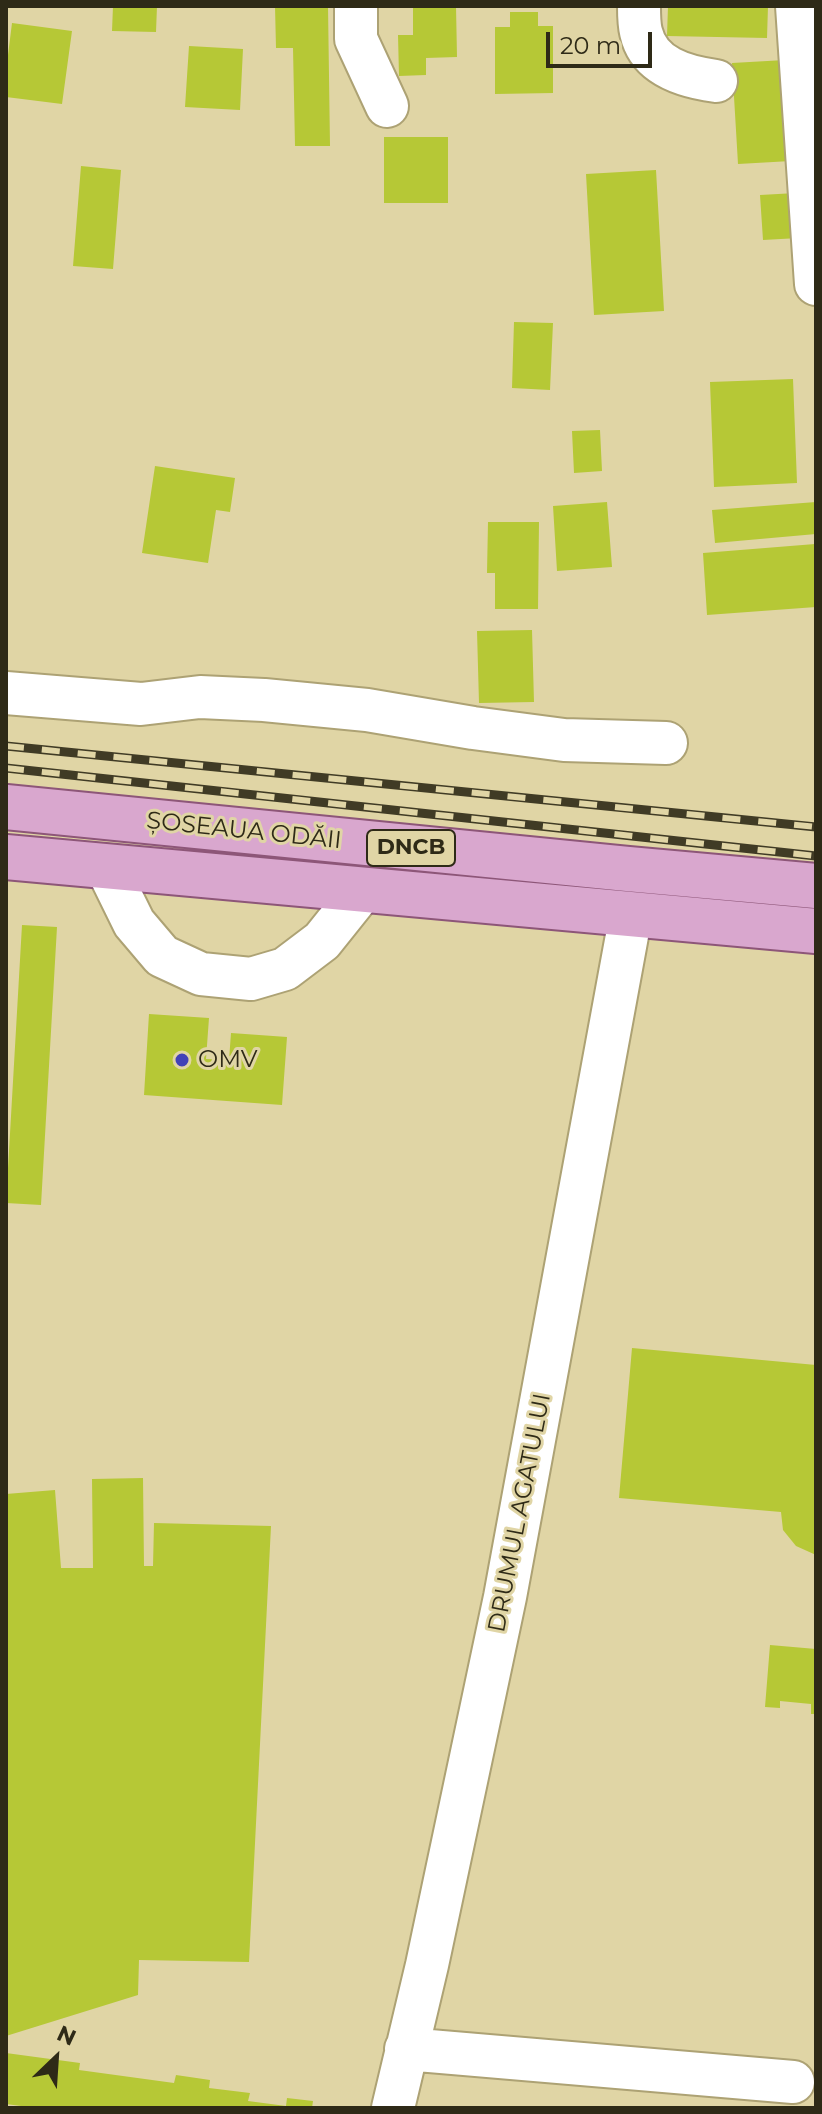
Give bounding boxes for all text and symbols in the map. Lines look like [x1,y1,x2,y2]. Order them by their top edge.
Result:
scale bar [550,16,656,66]
text: 20 m [560,31,621,60]
street label: ȘOSEAUA ODĂII [145,806,343,856]
road number: DNCB [367,830,455,866]
place label: OMV [198,1046,257,1074]
marker: OMV [173,1051,191,1069]
street label: DRUMUL AGATULUI [483,1391,557,1635]
north arrow [16,2018,96,2098]
text: N [53,2020,80,2052]

